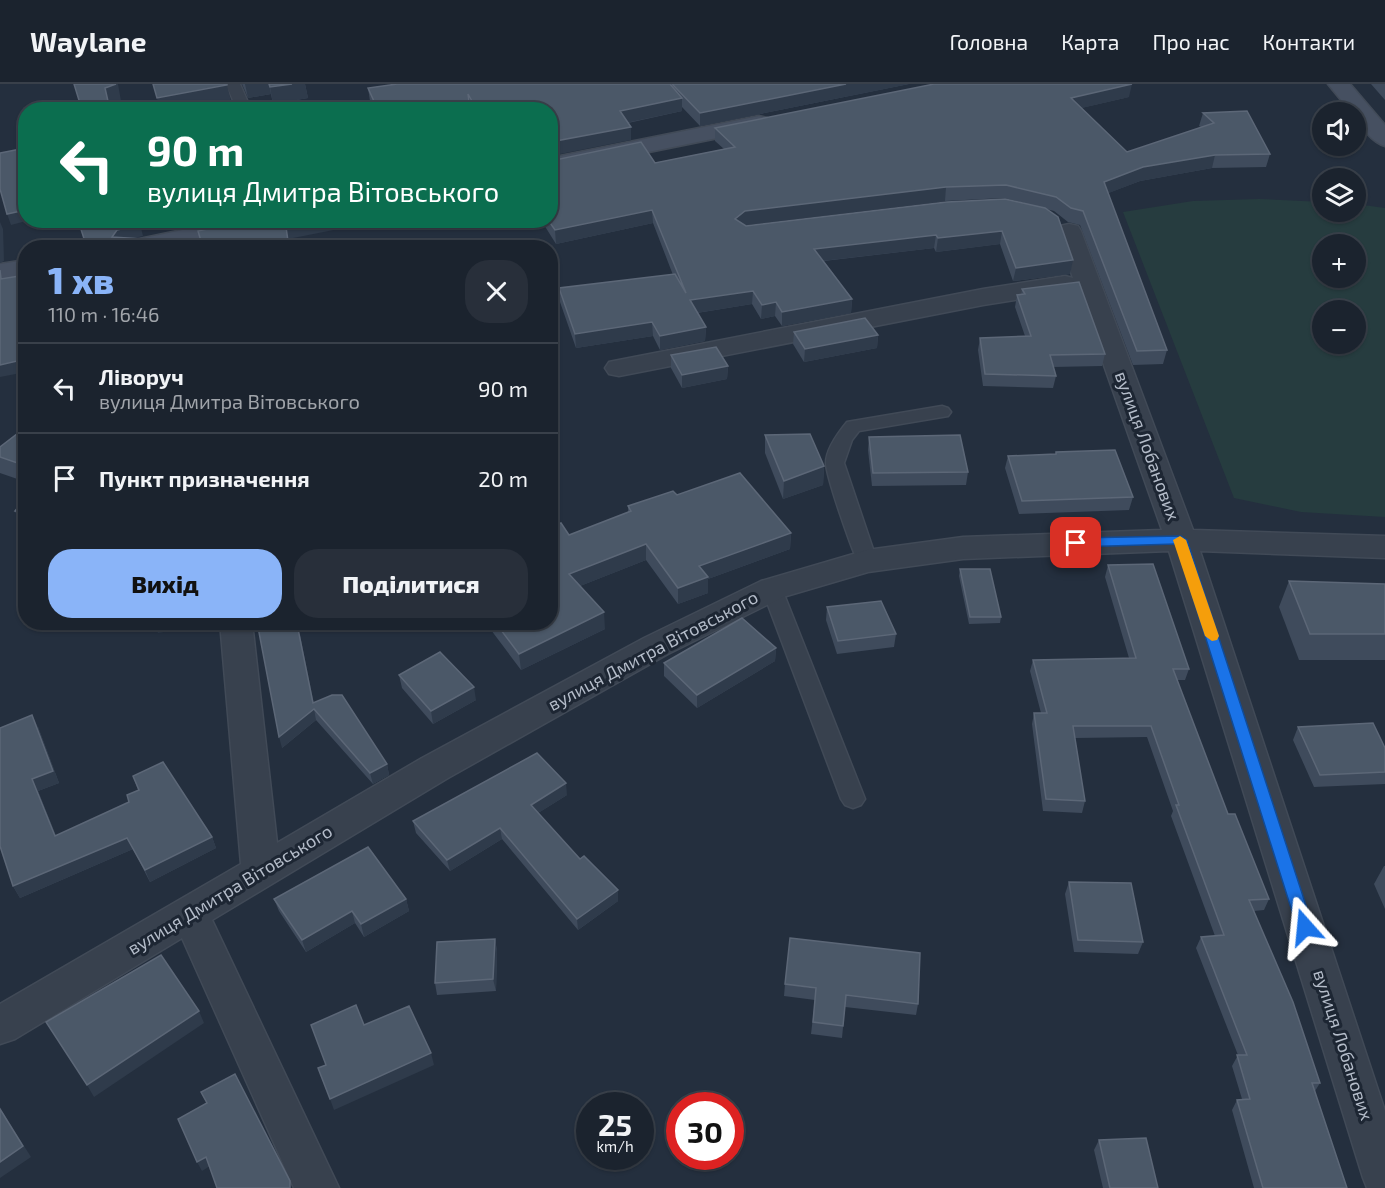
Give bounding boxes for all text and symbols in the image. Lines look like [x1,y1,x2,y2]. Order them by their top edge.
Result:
text: Waylane [30,24,146,58]
text: Головна [949,29,1028,54]
text: Карта [1061,29,1119,54]
text: Про нас [1152,29,1230,54]
text: Контакти [1263,29,1355,54]
map controls [1312,102,1366,354]
button: sound [1312,102,1366,156]
text: 90 m [147,124,244,174]
icon: left [48,126,126,204]
button: layers [1312,168,1366,222]
text: вулиця Дмитра Вітовського [147,175,499,207]
button: + [1312,234,1366,288]
text: 1 хв [48,258,114,301]
button: close [465,260,528,323]
button: − [1312,300,1366,354]
text: 110 m · 16:46 [48,302,159,326]
text: Ліворуч [99,363,184,389]
street label: вулиця Лобанових [1111,368,1185,524]
icon: left [48,372,81,405]
text: 90 m [478,375,528,401]
text: вулиця Дмитра Вітовського [99,389,360,413]
icon: arrive [48,462,81,495]
text: Пункт призначення [99,465,310,491]
text: 20 m [478,465,528,491]
pin [1050,517,1101,568]
icon: arrive [1059,526,1092,559]
button: Вихід [48,549,282,618]
button: Поділитися [294,549,528,618]
street label: вулиця Дмитра Вітовського [544,585,761,715]
street label: вулиця Дмитра Вітовського [123,819,336,959]
position arrow [1273,895,1337,959]
street label: вулиця Лобанових [1309,967,1379,1123]
speed limit sign: 30 [666,1092,744,1170]
text: 25 [598,1106,632,1142]
text: km/h [596,1137,634,1155]

